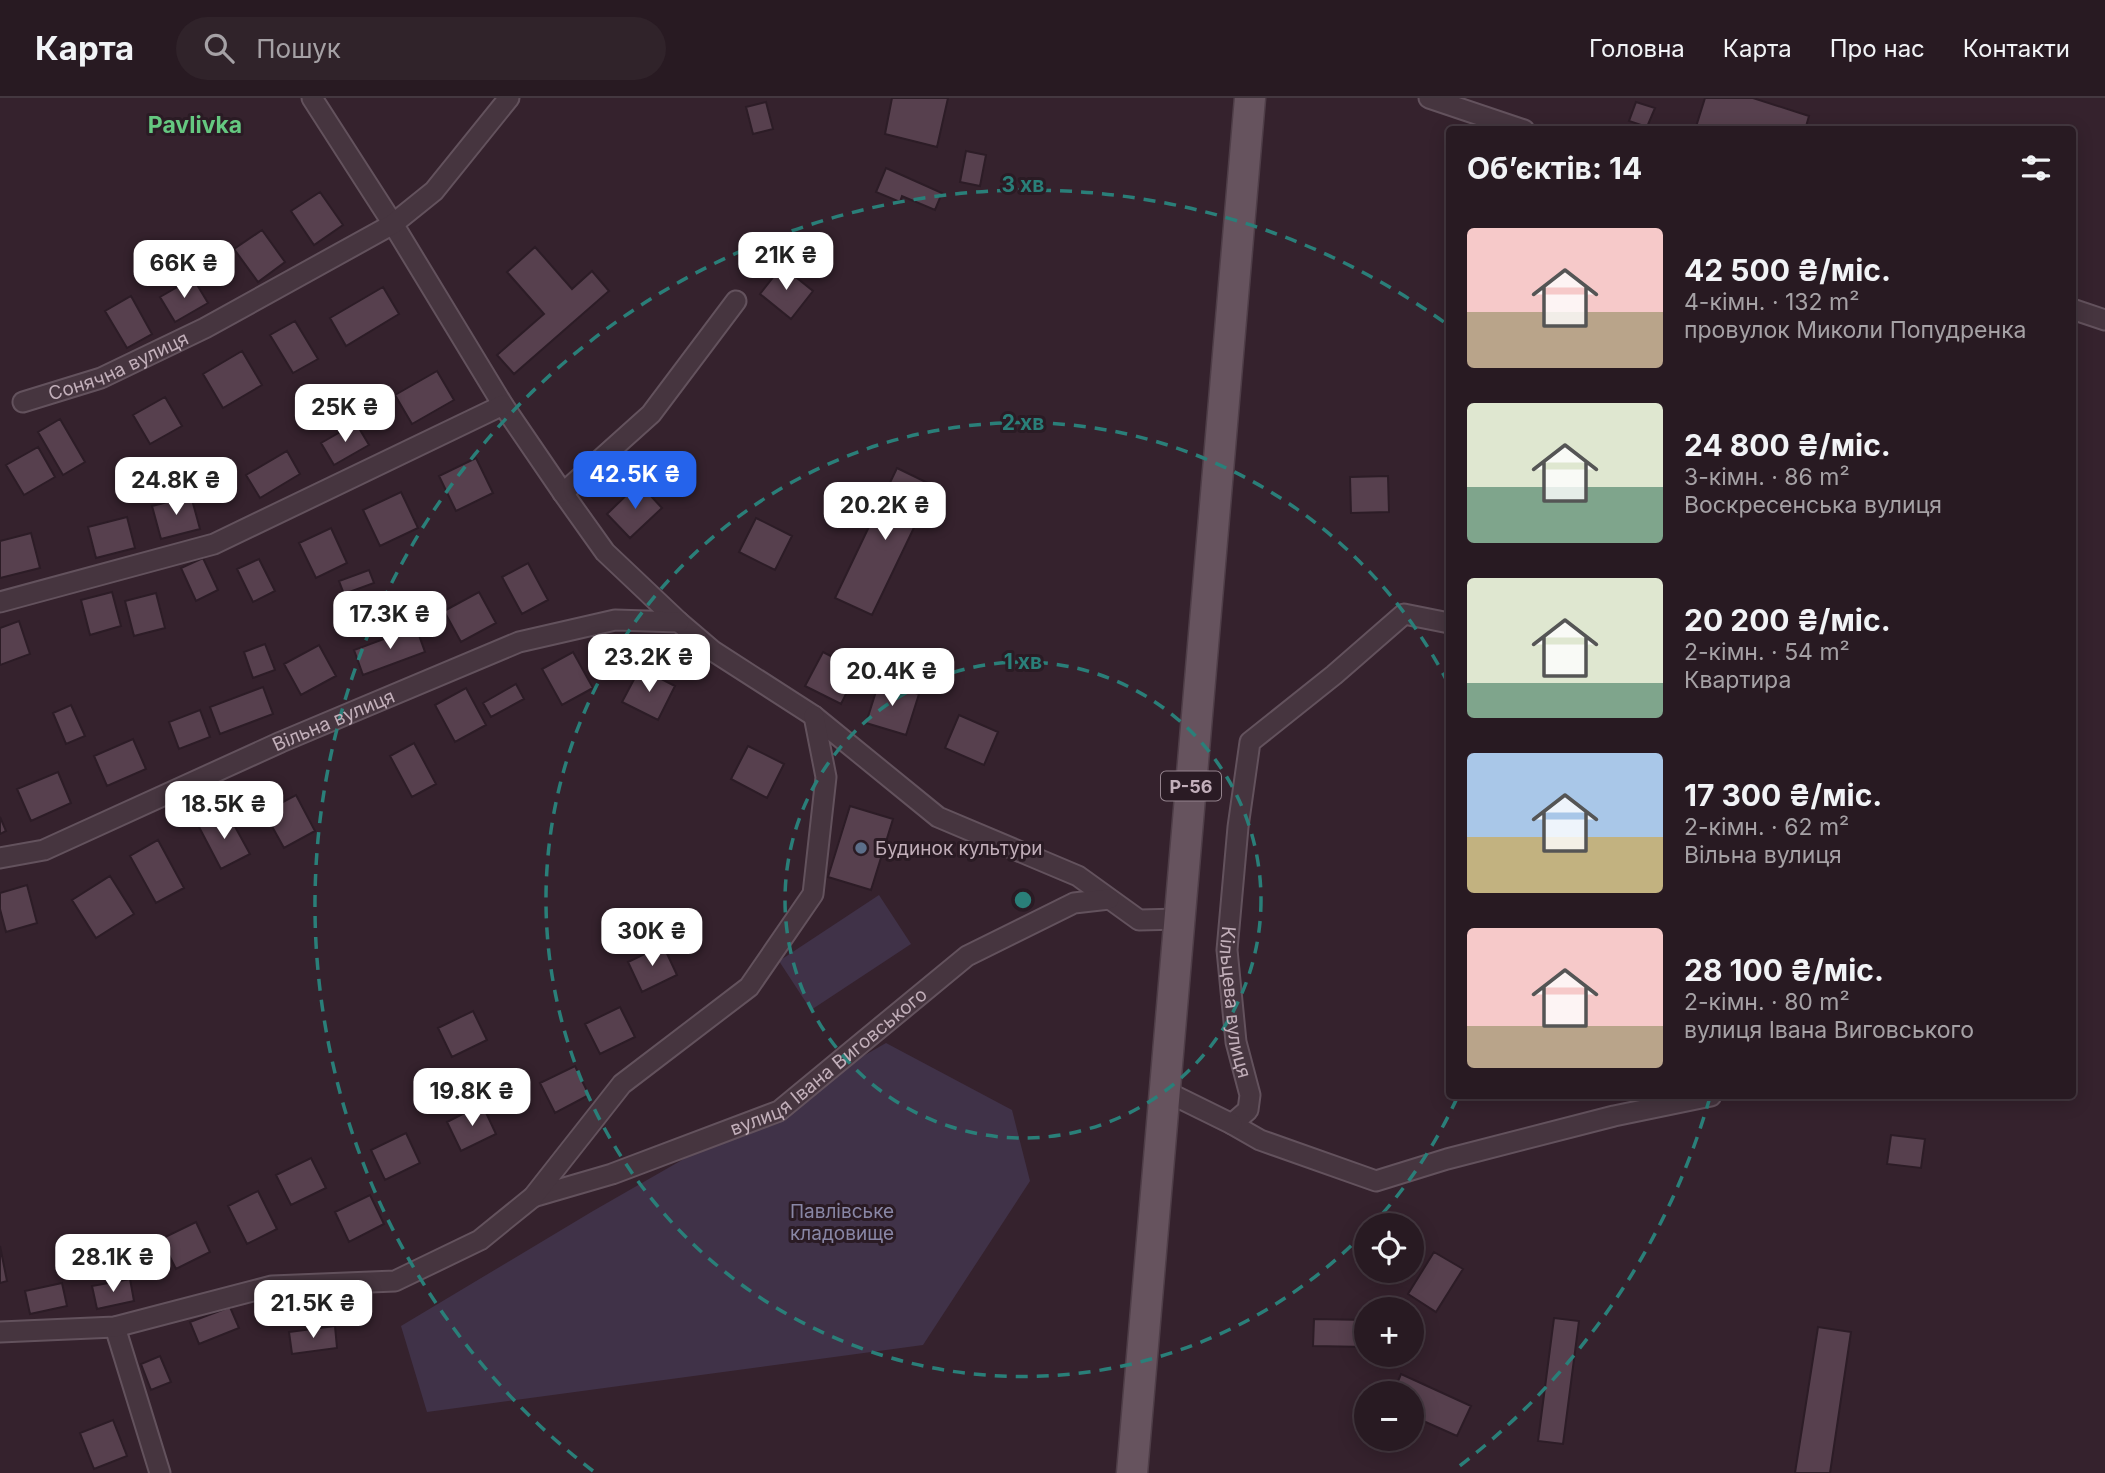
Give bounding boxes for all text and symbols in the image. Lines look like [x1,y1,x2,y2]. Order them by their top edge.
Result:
search box [176,17,666,80]
text: Карта [35,28,134,68]
icon: search [200,29,238,67]
text: Пошук [256,33,341,64]
text: Головна [1589,34,1685,63]
text: Карта [1723,34,1792,63]
text: Про нас [1830,34,1925,63]
text: Контакти [1963,34,2070,63]
district label: Pavlivka [148,111,242,139]
icon: filters [2017,149,2055,187]
text: Об’єктів: 14 [1467,150,1642,186]
text: 3 хв [1002,172,1044,197]
pin: 21K ₴ [737,232,835,292]
pin: 66K ₴ [135,240,233,300]
text: 21K ₴ [754,241,818,269]
text: 66K ₴ [150,249,218,277]
text: 42 500 ₴/міс. [1684,252,1891,288]
icon: home [1523,256,1607,340]
text: 4-кімн. · 132 m² [1684,288,1859,316]
text: провулок Миколи Попудренка [1684,316,2027,344]
street label: Сонячна вулиця [45,326,192,405]
pin: 25K ₴ [296,384,394,444]
text: 25K ₴ [311,393,379,421]
text: 2 хв [1002,410,1044,435]
text: 24 800 ₴/міс. [1684,427,1891,463]
icon: home [1523,431,1607,515]
pin: 42.5K ₴ [570,452,700,511]
pin: 24.8K ₴ [111,458,241,517]
text: 42.5K ₴ [589,460,681,488]
text: 3-кімн. · 86 m² [1684,463,1850,491]
text: 24.8K ₴ [131,466,221,494]
pin: 20.2K ₴ [820,482,950,542]
text: 20.2K ₴ [840,491,930,519]
text: Воскресенська вулиця [1684,491,1942,519]
pin: 17.3K ₴ [325,592,455,651]
text: 17.3K ₴ [349,600,431,628]
text: 20 200 ₴/міс. [1684,602,1891,638]
icon: home [1523,606,1607,690]
pin: 23.2K ₴ [584,634,714,694]
text: 2-кімн. · 54 m² [1684,638,1850,666]
text: 23.2K ₴ [604,643,694,671]
pin: 20.4K ₴ [827,648,957,708]
text: 1 хв [1004,649,1042,674]
text: 20.4K ₴ [846,657,938,685]
text: Квартира [1684,666,1791,694]
street label: Вільна вулиця [269,684,398,756]
road number: Р-56 [1161,772,1221,800]
text: 17 300 ₴/міс. [1684,777,1882,813]
icon: home [1523,781,1607,865]
pin: 18.5K ₴ [159,782,289,841]
text: 18.5K ₴ [181,790,267,818]
text: 2-кімн. · 62 m² [1684,813,1849,841]
place label: Будинок культури [875,837,1043,860]
marker: Будинок культури [853,840,869,856]
text: Вільна вулиця [1684,841,1842,869]
centre of rings [1011,888,1035,912]
pin: 30K ₴ [603,908,701,968]
text: 30K ₴ [617,917,687,945]
street label: Кільцева вулиця [1215,925,1256,1080]
text: 28 100 ₴/міс. [1684,952,1884,988]
icon: home [1523,956,1607,1040]
street label: вулиця Івана Виговського [727,982,931,1140]
text: 2-кімн. · 80 m² [1684,988,1850,1016]
text: вулиця Івана Виговського [1684,1016,1974,1044]
pin: 19.8K ₴ [407,1068,537,1128]
text: 19.8K ₴ [429,1077,515,1105]
park label: Павлівське кладовище [790,1200,894,1245]
map controls [1354,1213,1424,1451]
button: locate [1354,1213,1424,1283]
pin: 28.1K ₴ [48,1234,178,1294]
text: 28.1K ₴ [71,1243,155,1271]
pin: 21.5K ₴ [248,1280,378,1340]
text: 21.5K ₴ [270,1289,356,1317]
button: + [1354,1297,1424,1367]
button: − [1354,1381,1424,1451]

